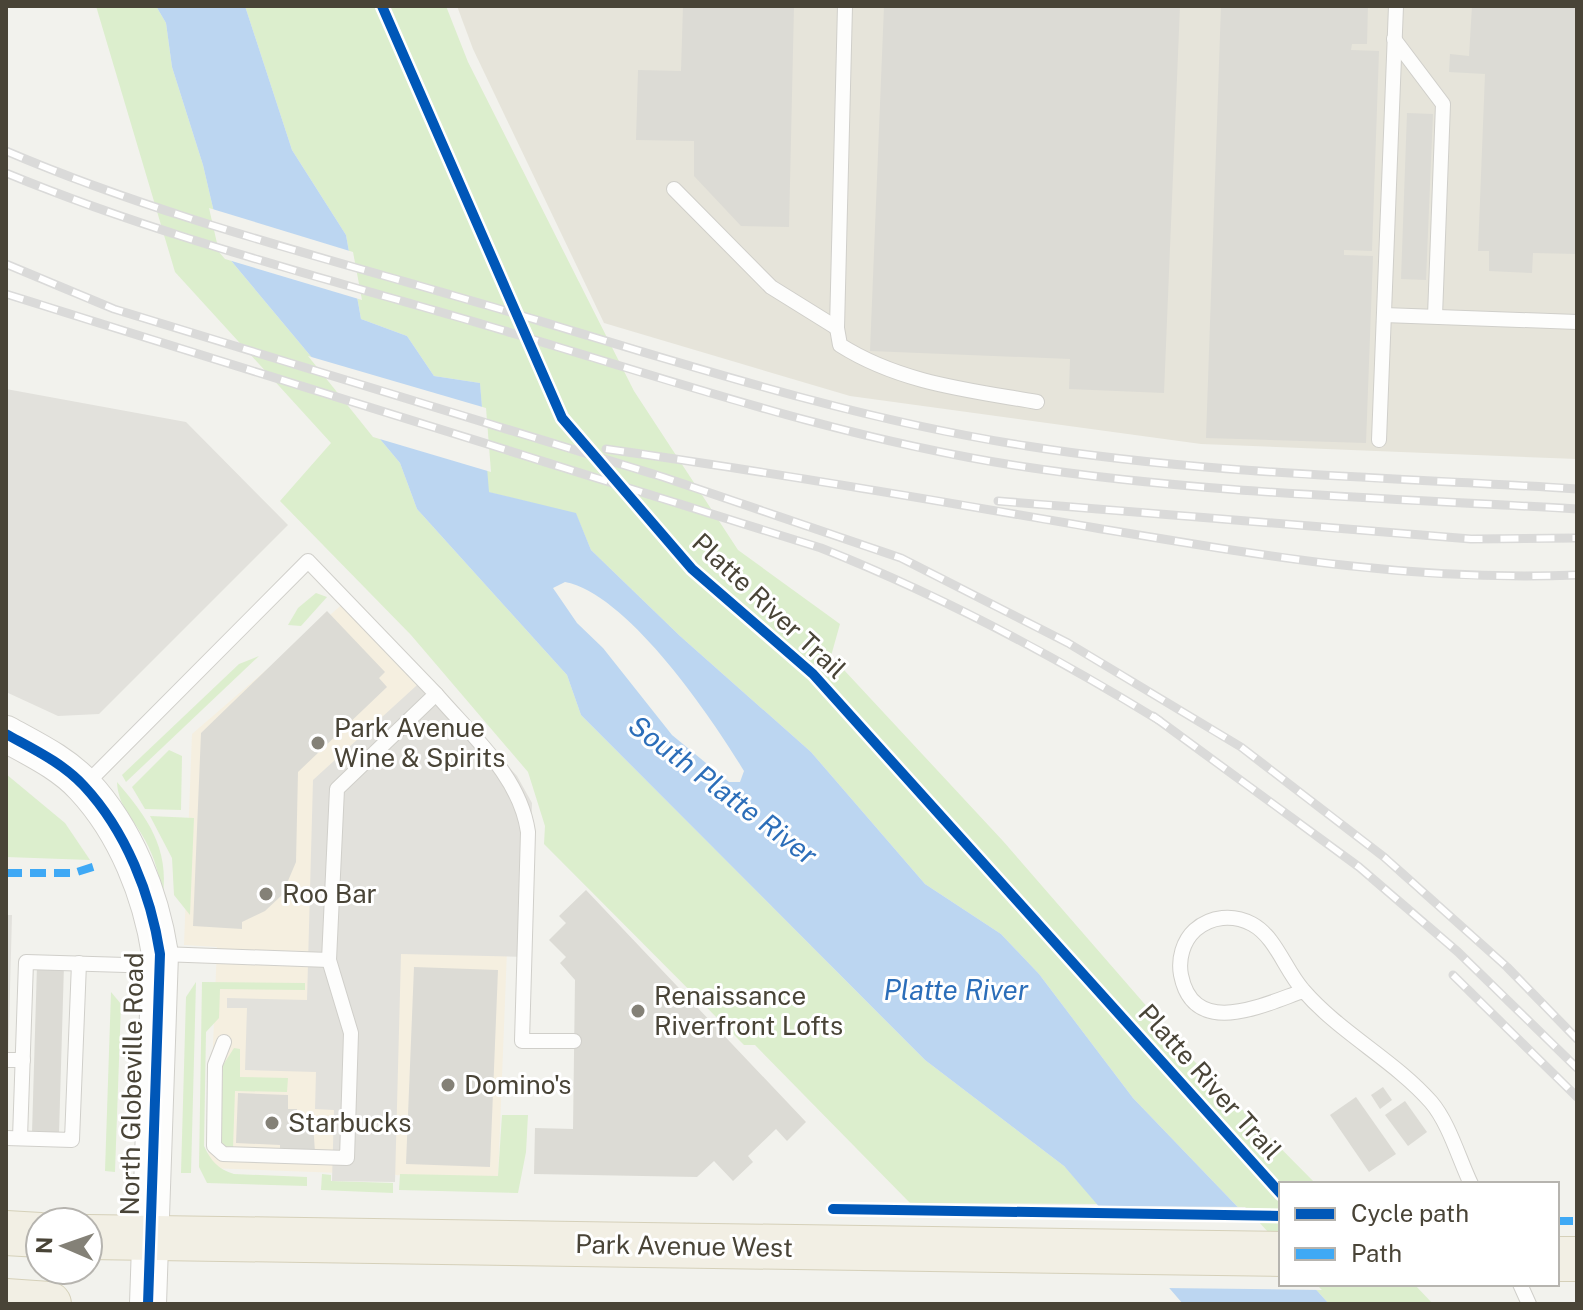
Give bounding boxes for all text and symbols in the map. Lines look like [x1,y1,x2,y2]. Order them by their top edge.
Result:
street label: Platte River Trail [686,527,853,685]
water label: South Platte River [623,708,824,871]
place label: Park Avenue Wine & Spirits [334,712,505,773]
marker: Park Avenue Wine & Spirits [309,734,327,752]
place label: Roo Bar [282,878,377,909]
marker: Roo Bar [257,885,275,903]
street label: North Globeville Road [114,952,149,1216]
water label: Platte River [884,973,1029,1006]
place label: Renaissance Riverfront Lofts [654,980,843,1041]
street label: Platte River Trail [1132,997,1288,1166]
marker: Renaissance Riverfront Lofts [629,1002,647,1020]
place label: Domino's [464,1069,571,1100]
marker: Domino's [439,1076,457,1094]
place label: Starbucks [288,1107,411,1138]
marker: Starbucks [263,1114,281,1132]
legend [1279,1182,1559,1286]
text: Cycle path [1351,1199,1469,1227]
north arrow [24,1206,104,1286]
street label: Park Avenue West [575,1228,793,1263]
text: N [31,1236,57,1254]
text: Path [1351,1239,1402,1267]

